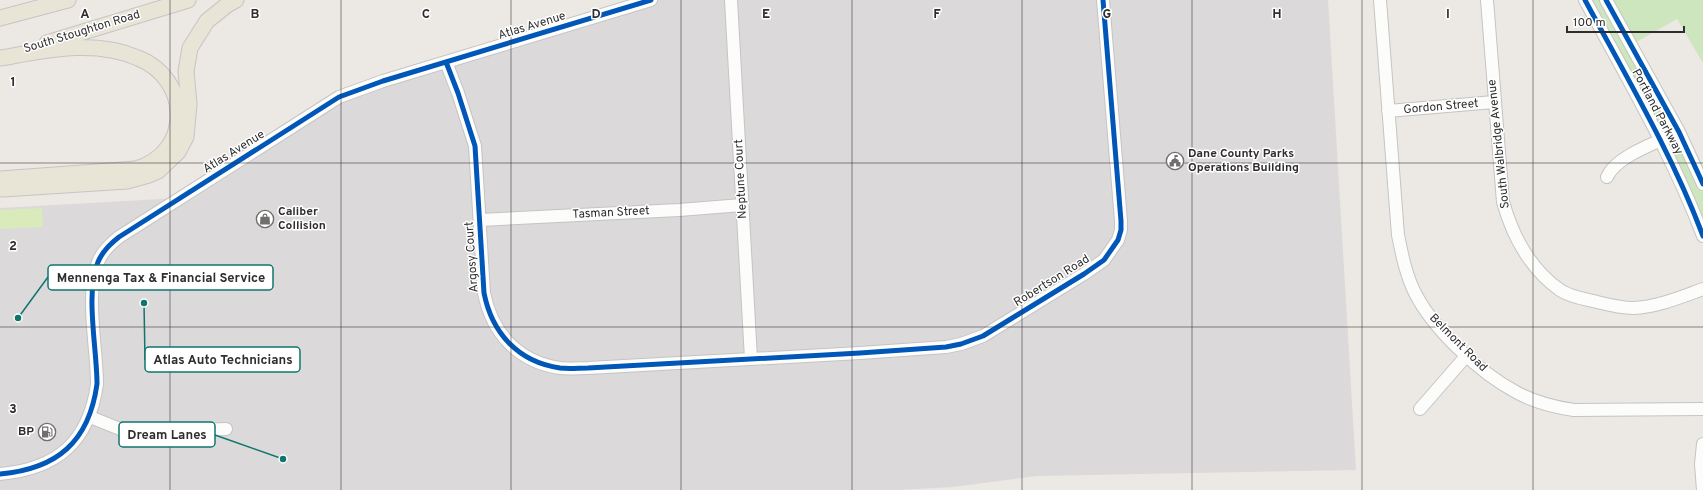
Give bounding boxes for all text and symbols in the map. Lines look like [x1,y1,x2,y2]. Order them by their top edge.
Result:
street label: South Stoughton Road [22,7,142,57]
text: A [80,7,90,23]
text: B [251,7,260,23]
text: C [422,7,430,23]
text: D [591,7,601,23]
text: E [762,7,770,23]
text: F [933,7,941,23]
text: G [1103,7,1112,23]
text: H [1272,7,1282,23]
text: I [1446,7,1450,23]
street label: Atlas Avenue [496,8,568,44]
scale bar [1567,8,1684,34]
text: 100 m [1573,15,1606,31]
street label: Portland Parkway [1628,66,1686,158]
text: 1 [10,75,16,91]
street label: South Walbridge Avenue [1484,79,1514,209]
street label: Gordon Street [1403,96,1479,118]
street label: Atlas Avenue [200,127,268,177]
street label: Neptune Court [731,139,751,219]
place label: Dane County Parks Operations Building [1188,146,1299,176]
public building icon: Dane County Parks Operations Building [1165,151,1185,171]
street label: Tasman Street [572,203,650,223]
place label: Caliber Collision [278,204,326,234]
shop icon: Caliber Collision [255,209,275,229]
street label: Argosy Court [462,221,482,293]
text: 2 [9,239,17,255]
street label: Robertson Road [1011,251,1093,311]
callout: Mennenga Tax & Financial Service [48,265,273,290]
text: Mennenga Tax & Financial Service [57,271,265,287]
street label: Belmont Road [1425,310,1491,376]
callout: Atlas Auto Technicians [145,347,300,372]
text: Atlas Auto Technicians [153,353,293,369]
text: 3 [9,402,17,418]
fuel station icon: BP [37,422,57,442]
callout: Dream Lanes [119,422,215,447]
place label: BP [18,424,34,440]
text: Dream Lanes [127,428,207,444]

